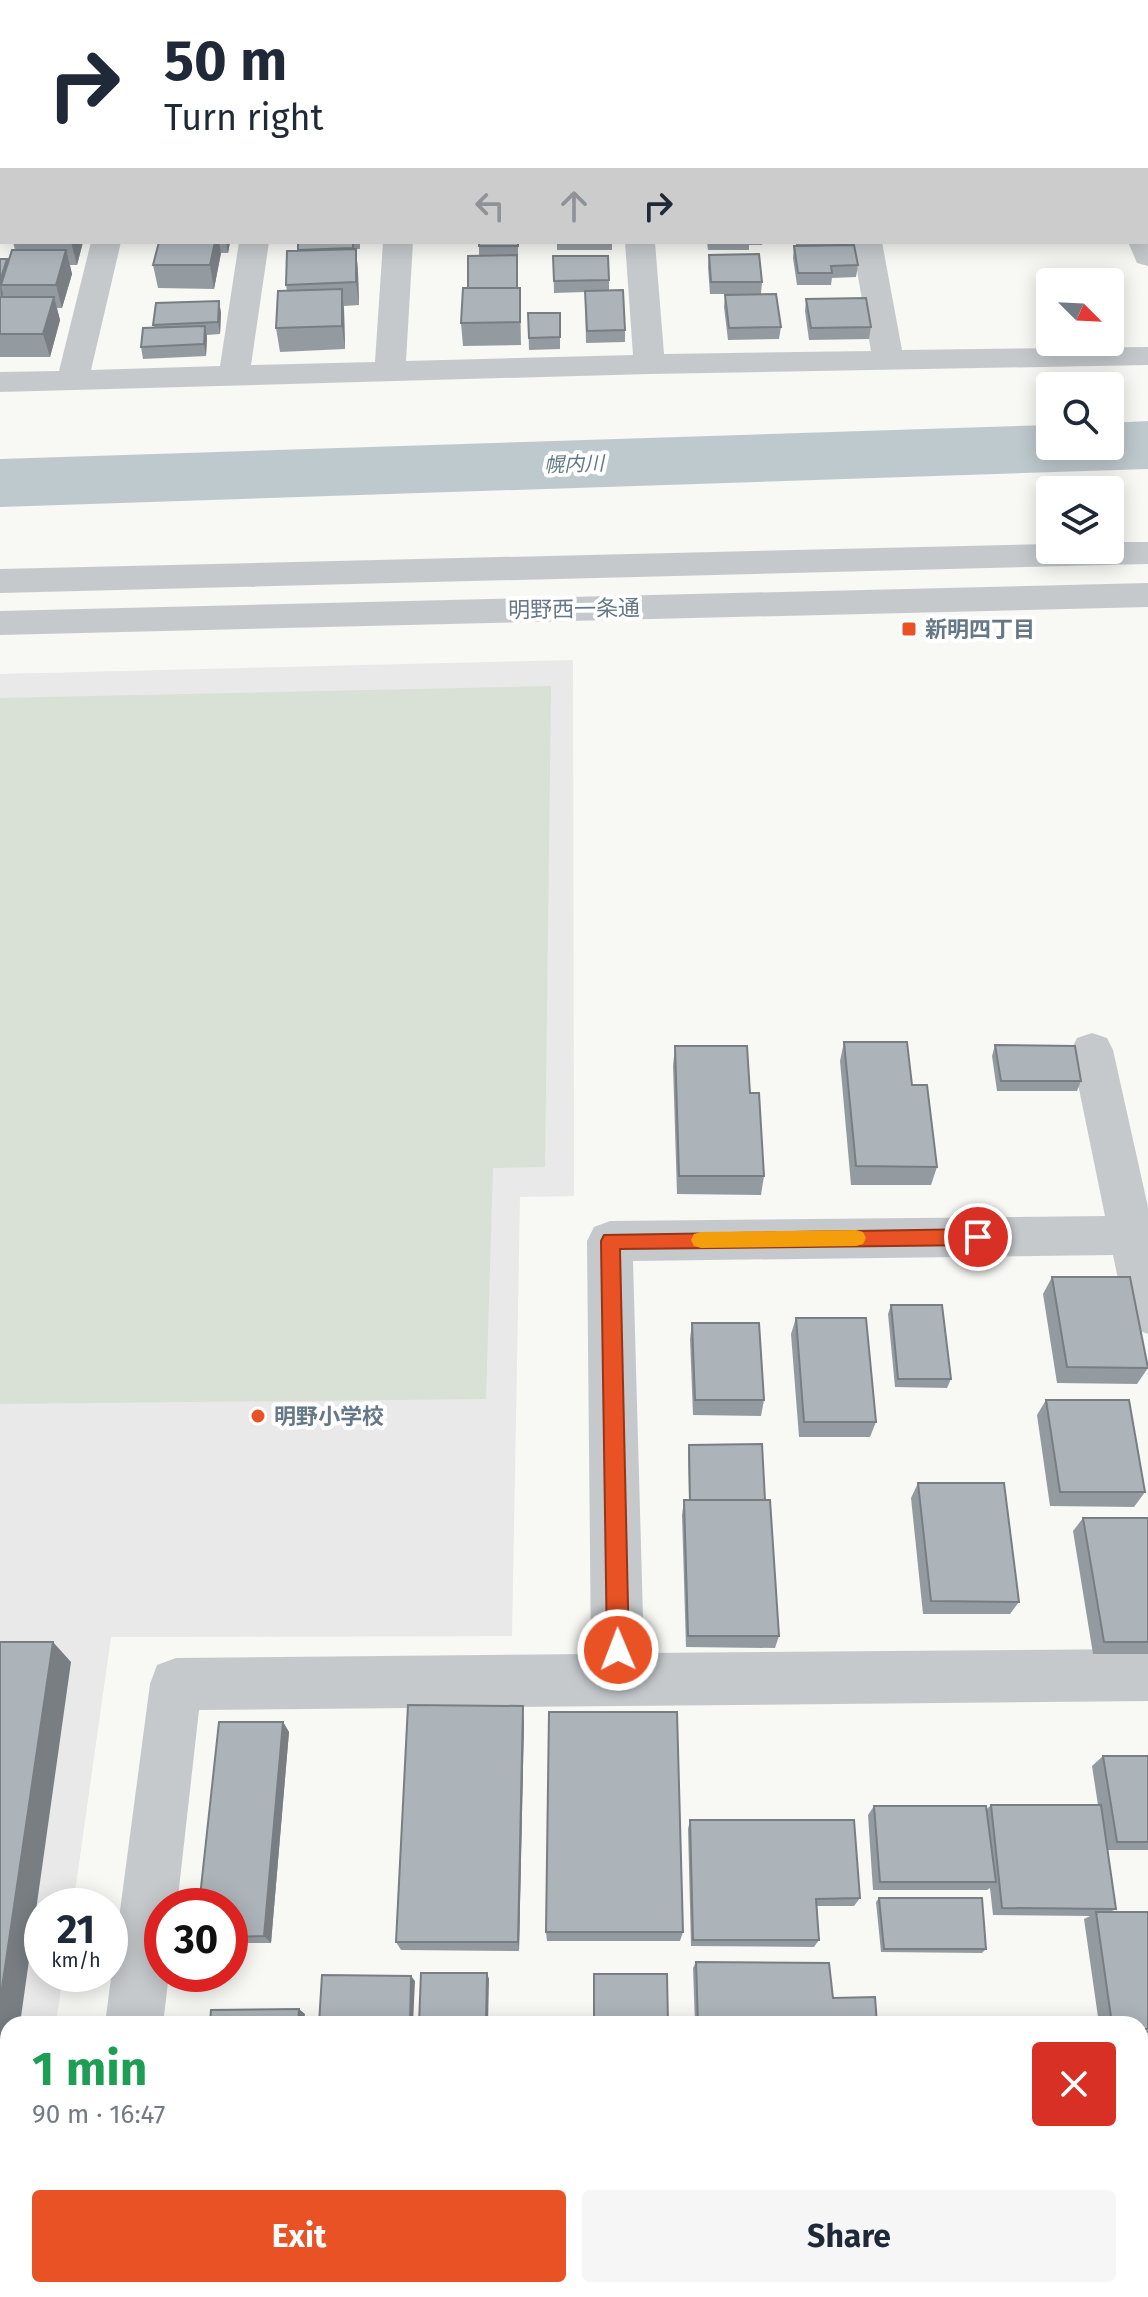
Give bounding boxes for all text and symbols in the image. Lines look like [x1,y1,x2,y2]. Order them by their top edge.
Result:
text: 50 m [164,28,287,95]
icon: right [32,32,136,136]
text: Turn right [164,96,324,140]
icon: left [468,184,512,228]
icon: ahead [552,184,596,228]
icon: right [636,184,680,228]
north arrow [1036,268,1124,356]
map controls [1036,268,1124,564]
button: search [1036,372,1124,460]
water label: 幌内川 [544,451,606,477]
button: layers [1036,476,1124,564]
street label: 明野西一条通 [508,594,640,624]
place label: 新明四丁目 [925,616,1035,643]
marker: 新明四丁目 [900,620,918,638]
pin [944,1203,1012,1271]
icon: arrive [956,1215,1000,1259]
place label: 明野小学校 [274,1403,384,1430]
marker: 明野小学校 [249,1407,267,1425]
position arrow [576,1608,660,1692]
speed limit sign: 30 [144,1888,248,1992]
text: 21 [57,1906,95,1954]
text: km/h [51,1948,101,1972]
text: 1 min [32,2040,147,2098]
button: close [1032,2042,1116,2126]
text: 90 m · 16:47 [32,2099,165,2130]
button: Exit [32,2190,566,2282]
button: Share [582,2190,1116,2282]

